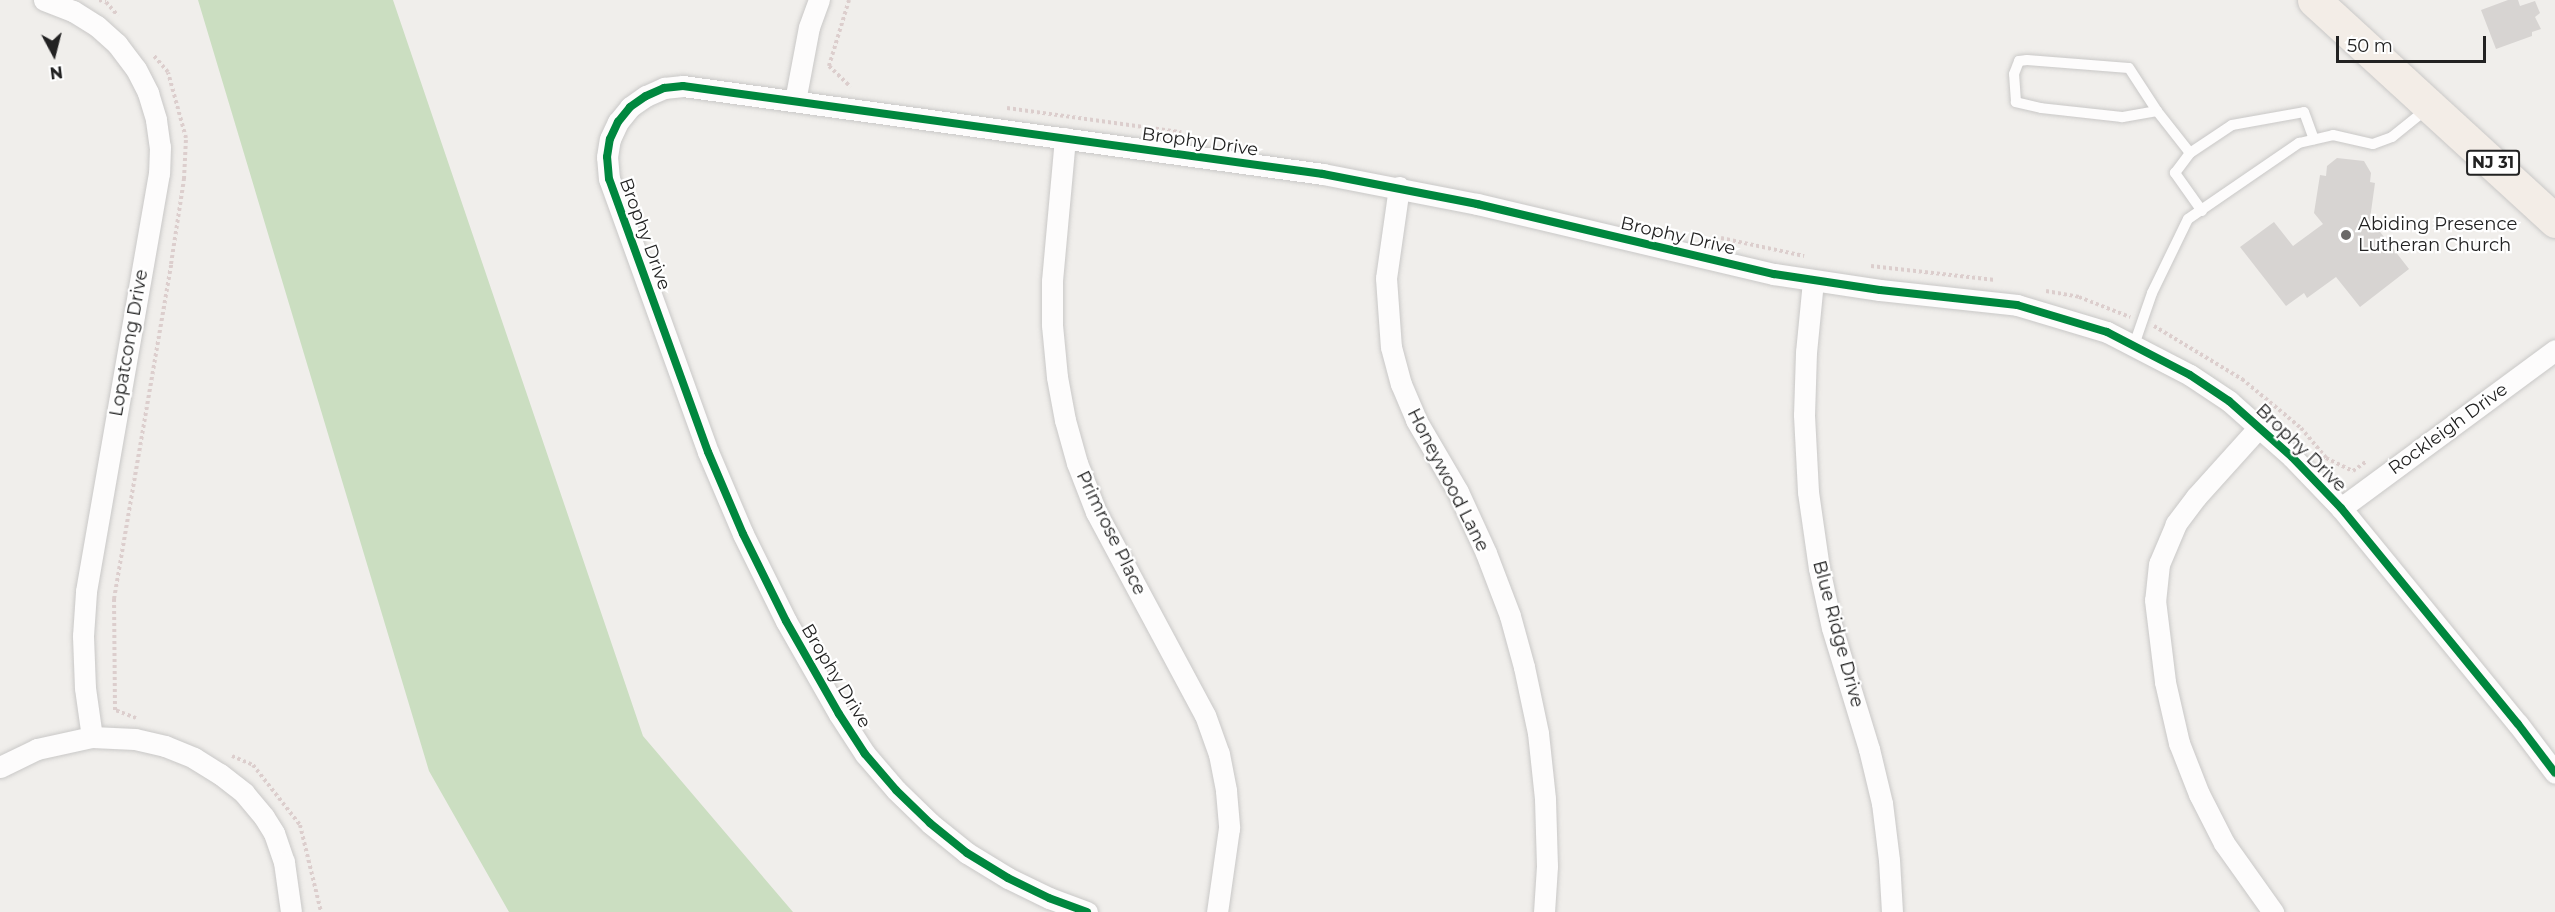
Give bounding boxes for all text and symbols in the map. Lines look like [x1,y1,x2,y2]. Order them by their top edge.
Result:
north arrow [24,24,84,84]
scale bar [2339,24,2489,62]
text: 50 m [2347,35,2393,57]
text: N [49,62,64,83]
street label: Brophy Drive [1140,123,1260,161]
road number: NJ 31 [2466,150,2520,176]
street label: Brophy Drive [615,175,675,293]
street label: Brophy Drive [1618,212,1738,260]
place label: Abiding Presence Lutheran Church [2358,214,2517,256]
marker: Abiding Presence Lutheran Church [2339,228,2353,242]
street label: Lopatcong Drive [105,268,153,418]
street label: Rockleigh Drive [2384,379,2512,479]
street label: Brophy Drive [2251,399,2351,497]
street label: Honeywood Lane [1403,405,1493,555]
street label: Primrose Place [1072,467,1150,599]
street label: Blue Ridge Drive [1808,558,1868,710]
street label: Brophy Drive [796,620,876,732]

